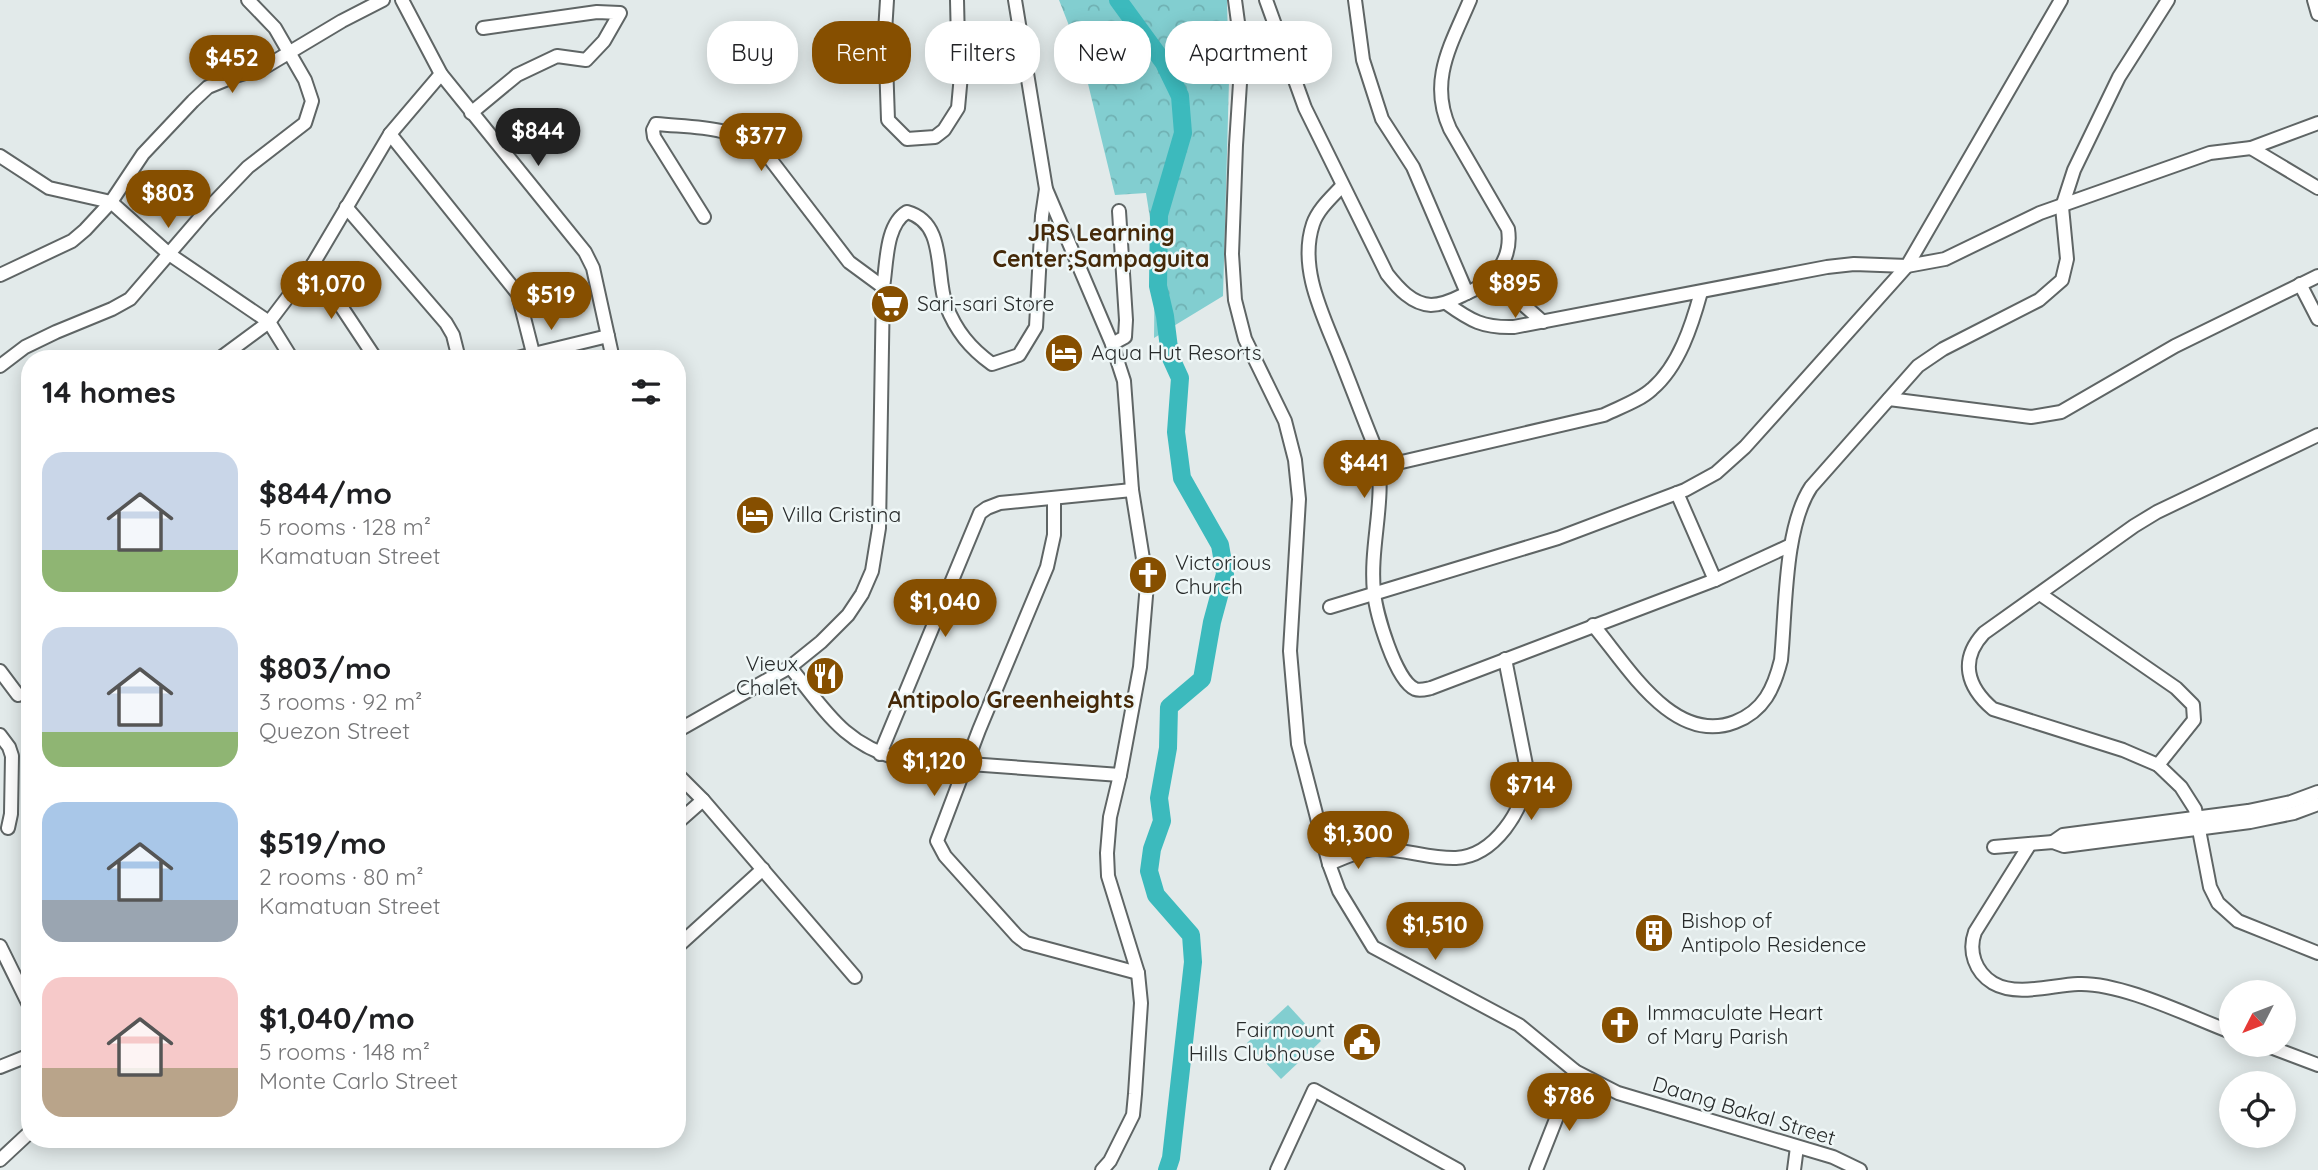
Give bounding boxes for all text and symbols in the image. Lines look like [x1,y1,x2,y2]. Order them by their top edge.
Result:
chip: Buy [707,21,798,84]
chip: Rent [812,21,911,84]
chip: Filters [925,21,1040,84]
chip: New [1054,21,1151,84]
chip: Apartment [1165,21,1332,84]
pin: $452 [191,36,273,95]
text: $452 [205,43,259,72]
pin: $844 [497,108,579,168]
pin: $377 [720,114,802,173]
text: $844 [511,116,565,145]
text: $377 [735,121,787,150]
pin: $803 [127,170,209,230]
text: $803 [142,178,194,207]
district label: JRS Learning Center;Sampaguita [993,218,1209,273]
pin: $895 [1474,260,1556,320]
pin: $1,070 [274,262,388,321]
text: $895 [1489,268,1541,297]
text: $1,070 [297,269,365,298]
pin: $519 [510,272,592,332]
text: $519 [527,280,576,309]
supermarket icon: Sari-sari Store [869,283,911,325]
place label: Sari-sari Store [917,290,1054,316]
hotel icon: Aqua Hut Resorts [1043,332,1085,374]
place label: Aqua Hut Resorts [1091,339,1261,365]
text: 14 homes [42,373,176,411]
icon: filters [627,373,665,411]
pin: $441 [1323,440,1405,500]
text: $441 [1339,448,1389,477]
text: $844/mo [259,474,392,512]
icon: home [98,480,182,564]
hotel icon: Villa Cristina [734,494,776,536]
place label: Villa Cristina [782,501,901,527]
text: 5 rooms · 128 m² [259,512,431,541]
text: Kamatuan Street [259,541,441,570]
place label: Victorious Church [1175,549,1271,599]
church icon: Victorious Church [1127,554,1169,596]
pin: $1,040 [888,580,1002,639]
text: $1,040 [910,587,980,616]
text: $803/mo [259,649,391,687]
place label: Vieux Chalet [736,650,798,700]
icon: home [98,655,182,739]
restaurant icon: Vieux Chalet [804,655,846,697]
district label: Antipolo Greenheights [888,685,1134,714]
text: 3 rooms · 92 m² [259,687,422,716]
text: Quezon Street [259,716,410,745]
pin: $1,120 [877,738,991,798]
text: $1,120 [902,746,966,775]
pin: $714 [1490,762,1572,822]
text: $714 [1506,770,1556,799]
pin: $1,300 [1301,812,1415,871]
text: $1,300 [1323,819,1393,848]
text: $519/mo [259,824,386,862]
icon: home [98,830,182,914]
text: 2 rooms · 80 m² [259,862,424,891]
text: Kamatuan Street [259,891,441,920]
pin: $1,510 [1378,902,1492,962]
place label: Bishop of Antipolo Residence [1681,907,1866,957]
text: $1,510 [1402,910,1468,939]
building icon: Bishop of Antipolo Residence [1633,912,1675,954]
north arrow [2219,980,2296,1057]
map controls [2219,980,2296,1148]
text: $1,040/mo [259,999,415,1037]
place label: Immaculate Heart of Mary Parish [1647,999,1823,1049]
church icon: Immaculate Heart of Mary Parish [1599,1004,1641,1046]
icon: home [98,1005,182,1089]
place label: Fairmount Hills Clubhouse [1189,1016,1335,1066]
public building icon: Fairmount Hills Clubhouse [1341,1021,1383,1063]
text: 5 rooms · 148 m² [259,1037,430,1066]
text: Monte Carlo Street [259,1066,458,1095]
street label: Daang Bakal Street [1650,1070,1839,1150]
button: locate [2219,1071,2296,1148]
pin: $786 [1528,1074,1610,1133]
text: $786 [1543,1081,1595,1110]

